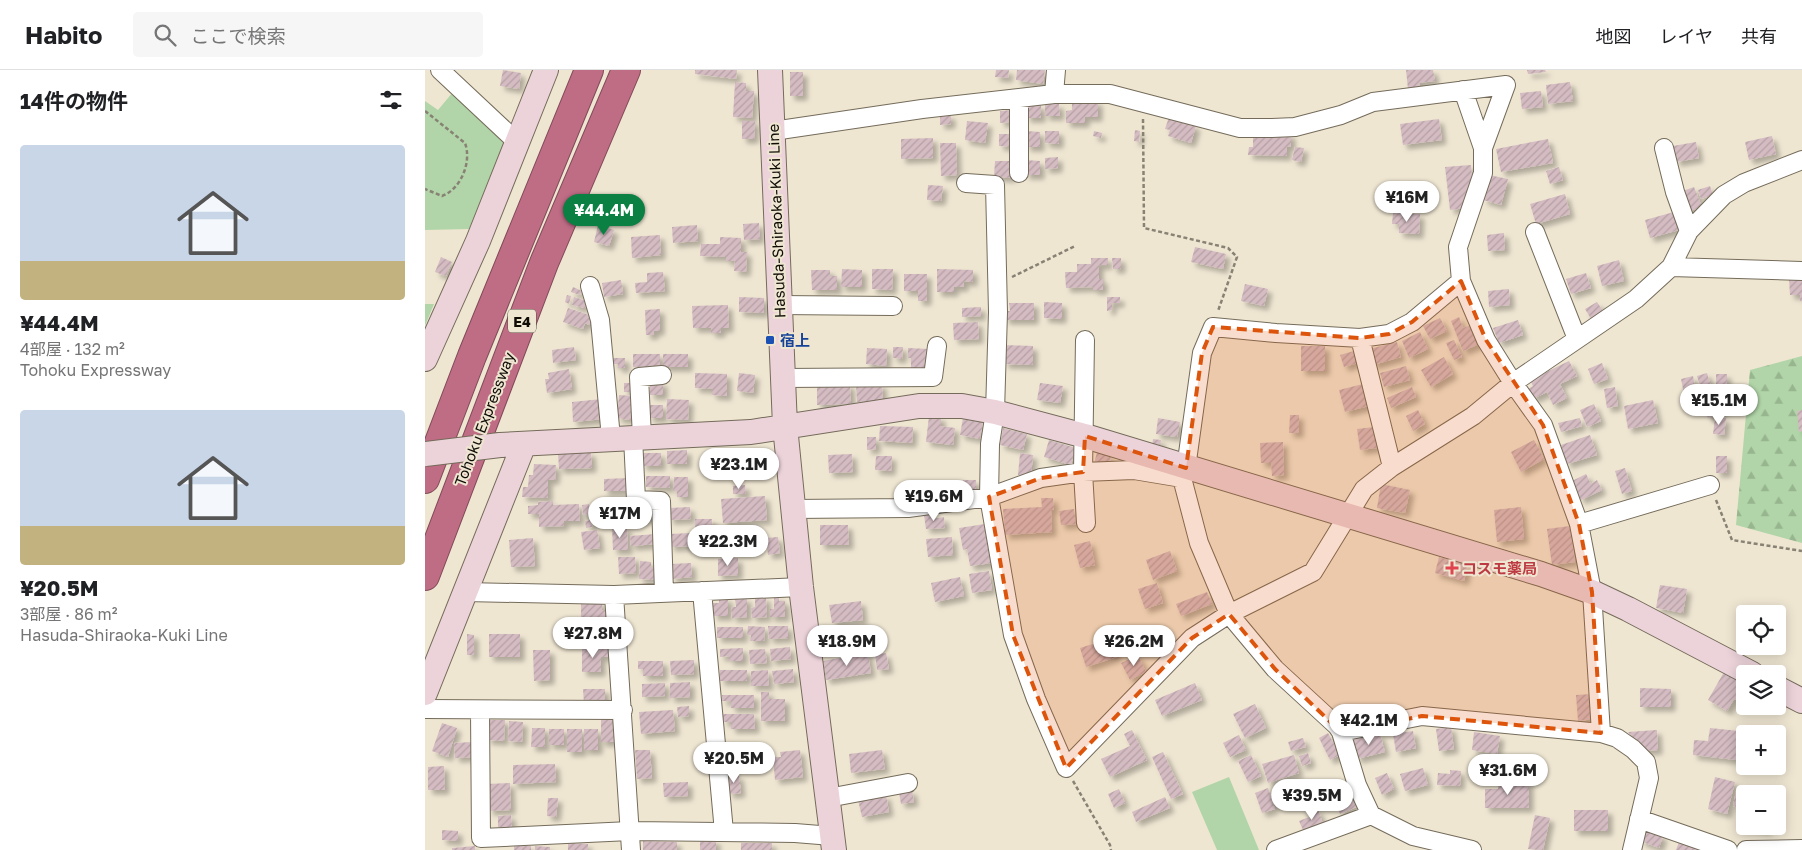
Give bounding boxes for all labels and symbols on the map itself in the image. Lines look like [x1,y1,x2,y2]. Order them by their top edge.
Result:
street label: Hasuda-Shiraoka-Kuki Line [764,123,788,319]
pin: ¥16M [1377,180,1437,223]
pin: ¥44.4M [563,194,645,236]
road number: E4 [508,310,536,332]
place label: 宿上 [780,331,810,349]
marker: 宿上 [764,334,776,346]
street label: Tohoku Expressway [450,349,518,488]
pin: ¥15.1M [1678,384,1760,426]
pin: ¥23.1M [698,448,780,490]
pin: ¥19.6M [893,480,975,522]
pin: ¥17M [590,496,650,539]
pin: ¥22.3M [687,524,769,567]
place label: コスモ薬局 [1462,559,1537,577]
marker: コスモ薬局 [1446,562,1458,574]
pin: ¥27.8M [552,616,634,659]
pin: ¥18.9M [806,624,888,667]
pin: ¥26.2M [1093,624,1175,667]
pin: ¥42.1M [1328,704,1410,746]
pin: ¥20.5M [693,742,775,784]
pin: ¥31.6M [1467,754,1549,796]
pin: ¥39.5M [1271,778,1353,821]

